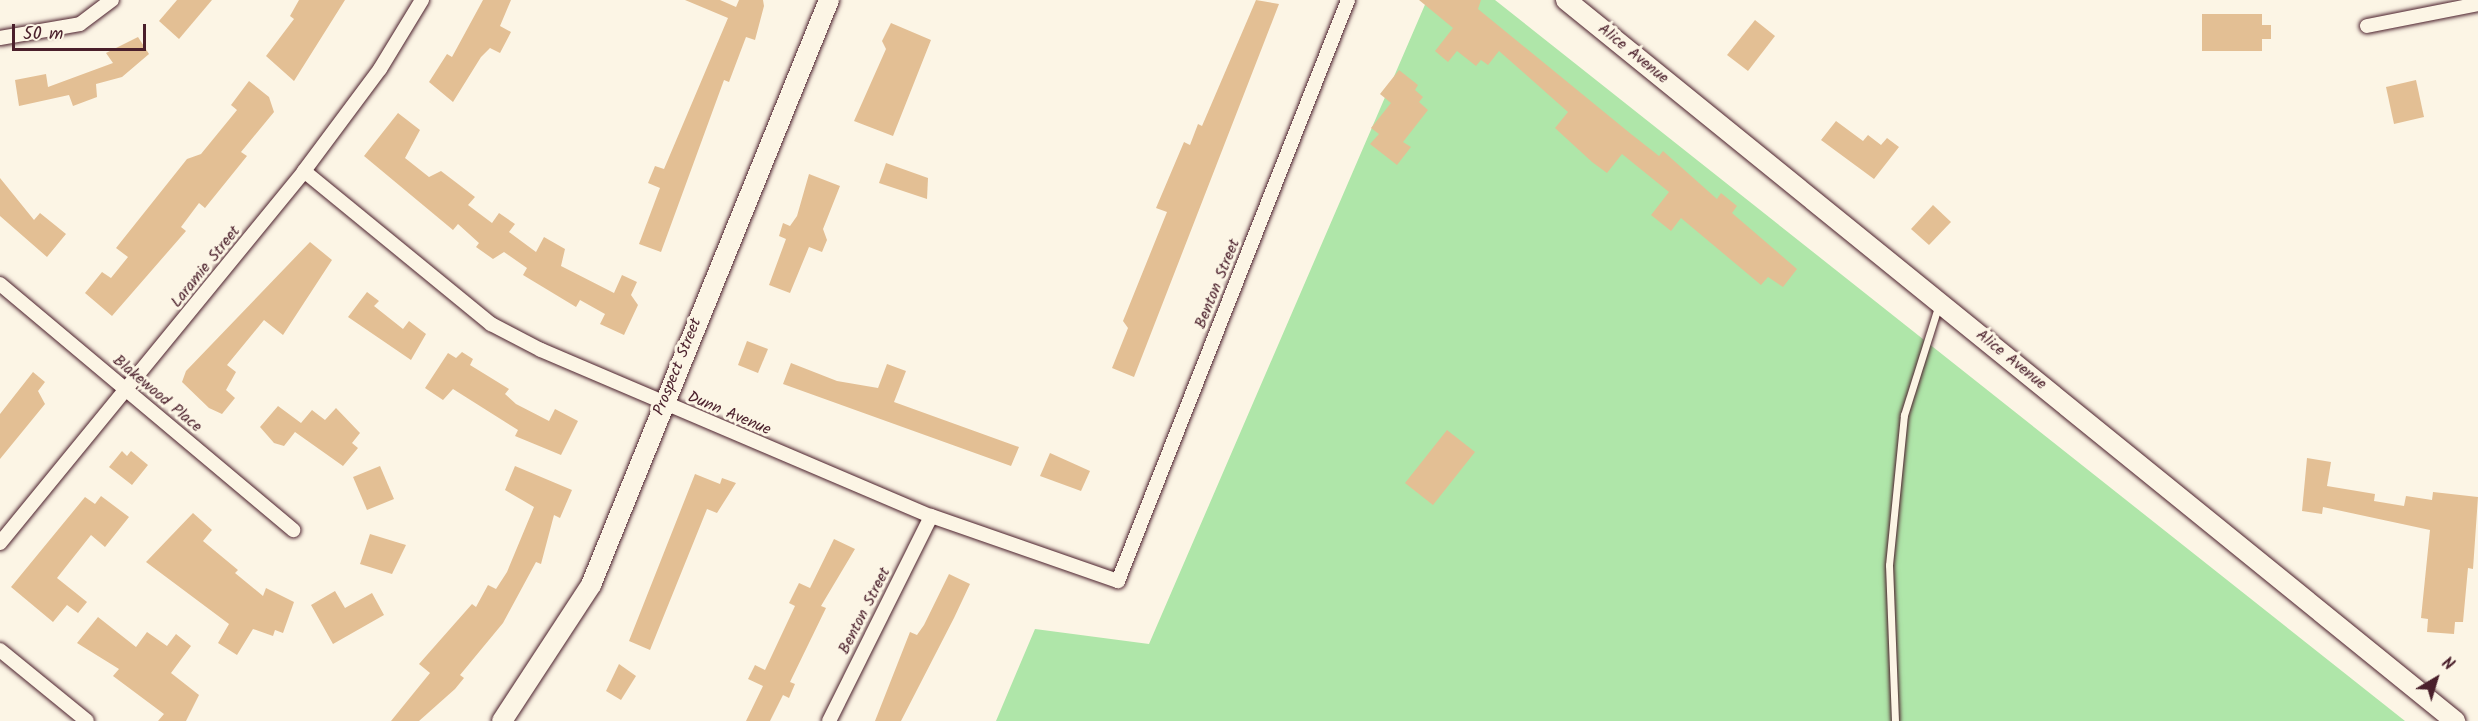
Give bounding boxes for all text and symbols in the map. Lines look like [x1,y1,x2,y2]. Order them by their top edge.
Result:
scale bar [15,12,148,50]
text: 50 m [23,20,63,49]
street label: Alice Avenue [1594,20,1672,88]
street label: Laramie Street [167,222,245,312]
street label: Benton Street [1191,236,1245,332]
street label: Prospect Street [650,316,706,418]
street label: Alice Avenue [1972,326,2050,394]
street label: Blakewood Place [109,351,205,437]
street label: Dunn Avenue [684,388,774,440]
street label: Benton Street [835,564,895,658]
north arrow [2406,649,2466,709]
text: N [2436,651,2459,677]

